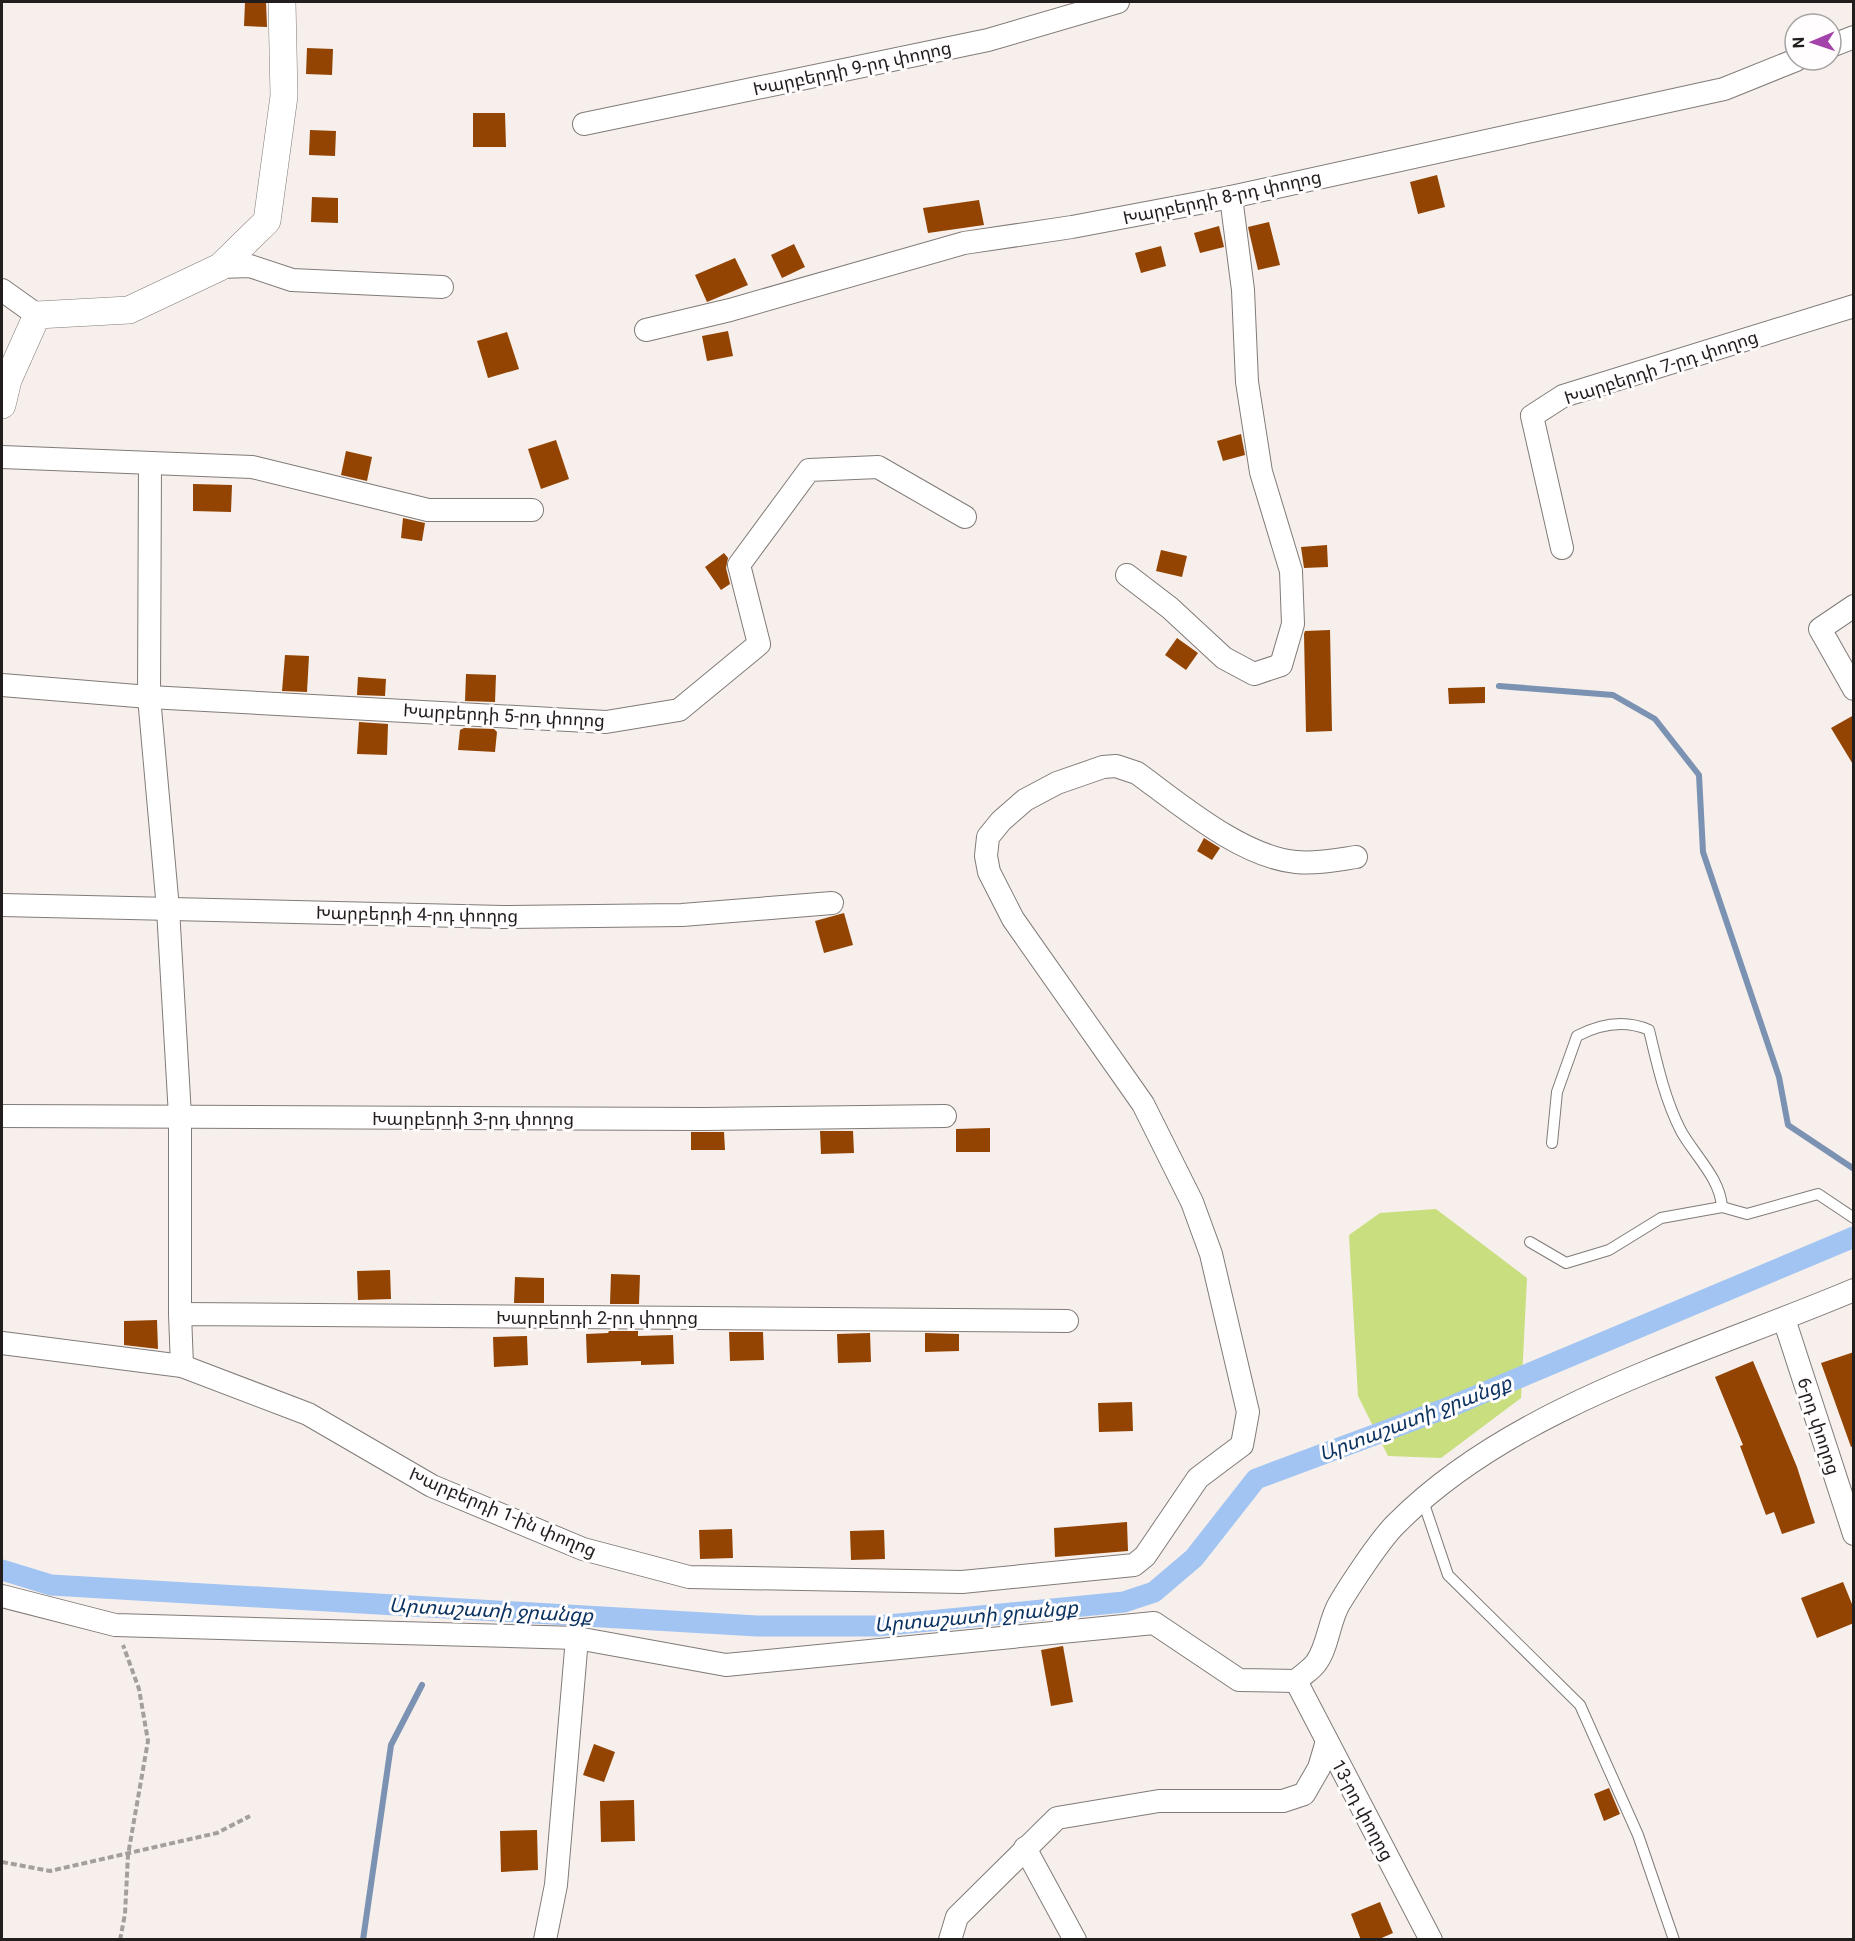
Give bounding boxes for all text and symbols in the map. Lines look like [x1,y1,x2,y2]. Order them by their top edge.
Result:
north arrow [1783,12,1843,72]
street label: Խարբերդի 9-րդ փողոց [751,37,953,99]
text: N [1789,37,1808,48]
street label: Խարբերդի 8-րդ փողոց [1121,166,1323,228]
street label: Խարբերդի 7-րդ փողոց [1562,326,1760,408]
street label: Խարբերդի 5-րդ փողոց [402,699,606,731]
street label: Խարբերդի 4-րդ փողոց [316,902,518,926]
street label: Խարբերդի 3-րդ փողոց [372,1108,574,1129]
street label: Խարբերդի 2-րդ փողոց [496,1307,698,1328]
water label: Արտաշատի ջրանցք [1315,1370,1516,1466]
street label: 6-րդ փողոց [1793,1375,1845,1477]
street label: Խարբերդի 1-ին փողոց [406,1463,600,1561]
water label: Արտաշատի ջրանցք [388,1593,595,1627]
water label: Արտաշատի ջրանցք [873,1595,1080,1637]
street label: 13-րդ փողոց [1328,1756,1398,1864]

